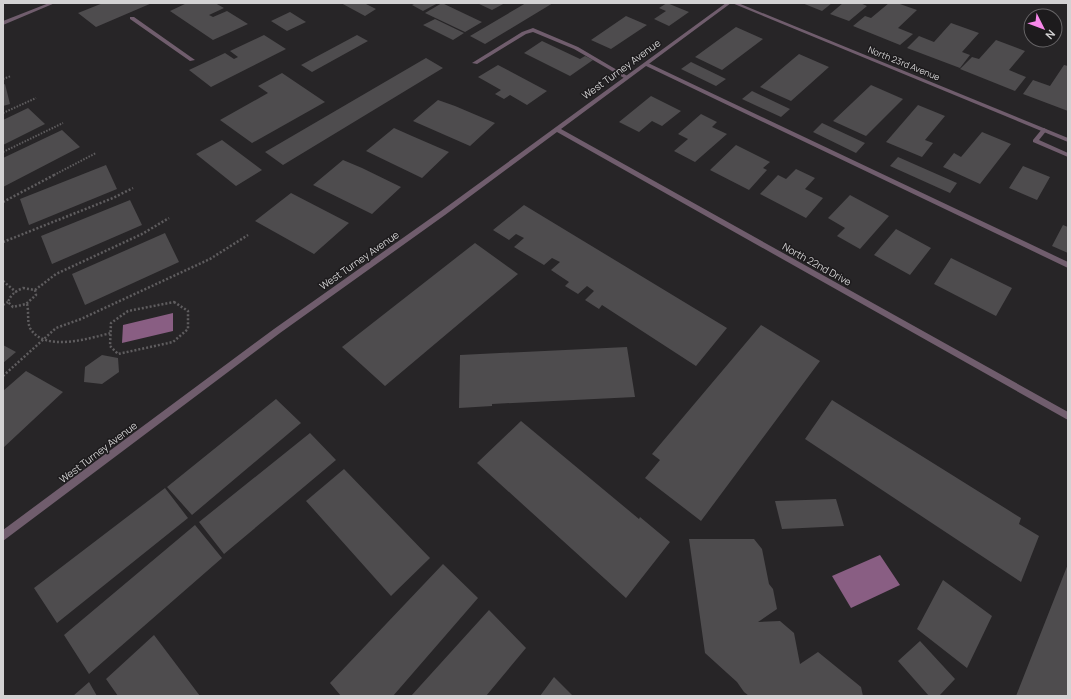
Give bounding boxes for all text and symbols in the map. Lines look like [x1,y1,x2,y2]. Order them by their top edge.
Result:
north arrow [1023,8,1063,48]
text: N [1043,27,1059,43]
street label: West Turney Avenue [579,36,663,102]
street label: North 23rd Avenue [866,43,942,83]
street label: West Turney Avenue [316,227,402,293]
street label: North 22nd Drive [780,239,854,289]
street label: West Turney Avenue [56,418,140,486]

